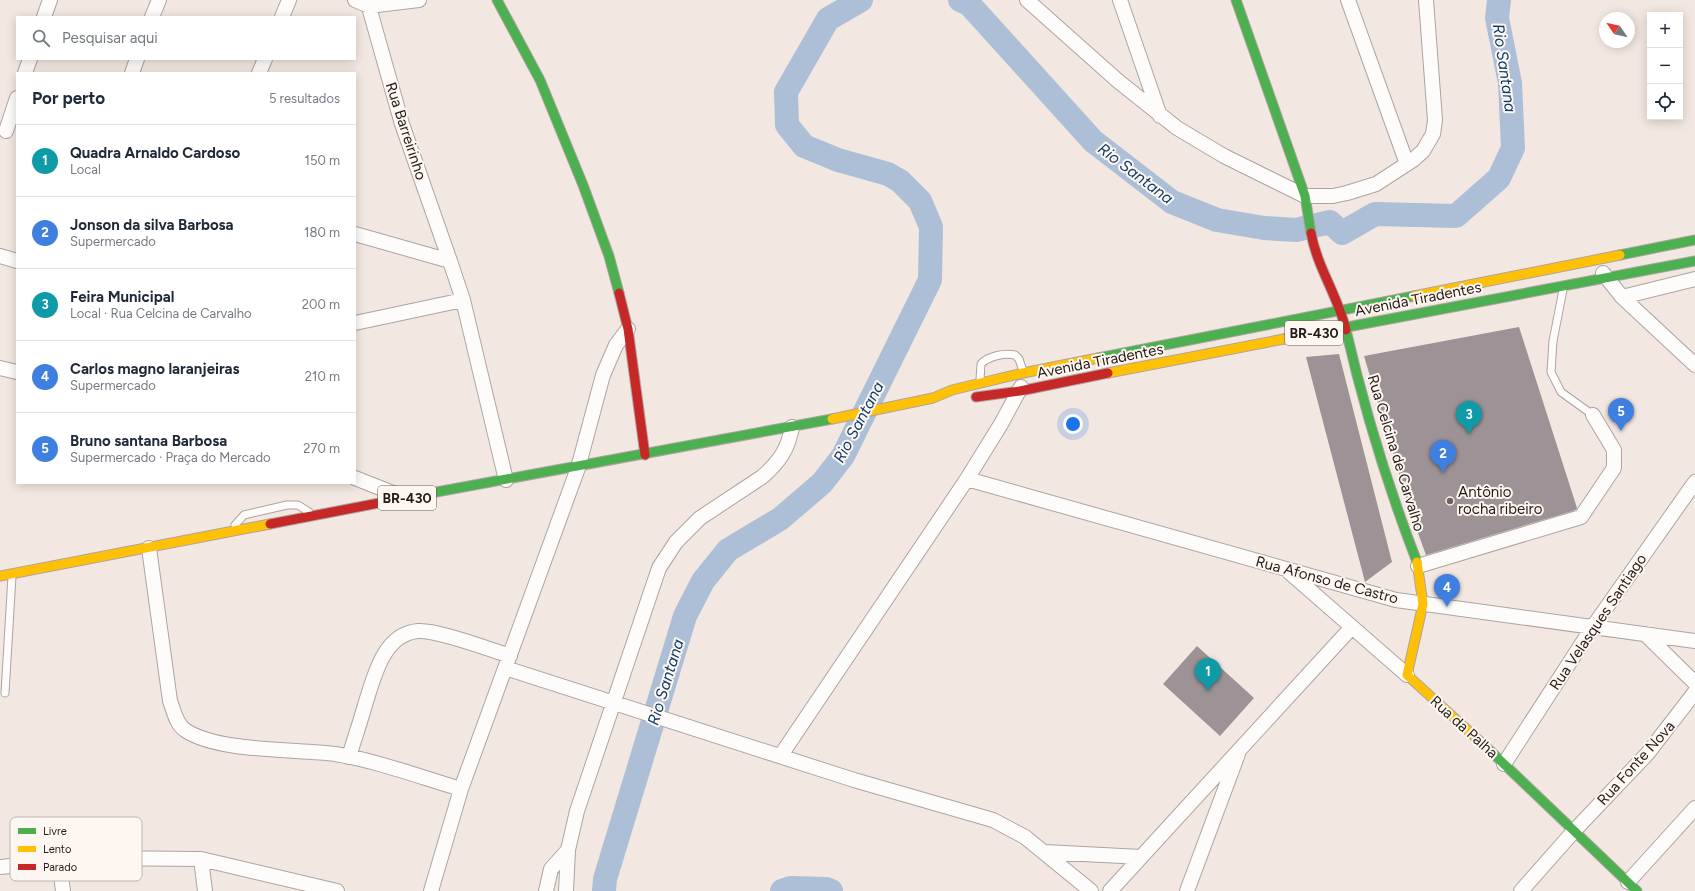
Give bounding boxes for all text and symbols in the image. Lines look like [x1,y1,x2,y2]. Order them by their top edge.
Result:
north arrow [1599,12,1635,48]
map controls [1647,12,1683,120]
button: + [1647,12,1683,48]
search box [16,16,356,60]
water label: Rio Santana [1489,23,1520,113]
icon: search [30,27,52,49]
text: Pesquisar aqui [62,29,158,47]
button: − [1647,48,1683,84]
street label: Rua Barreirinho [382,80,430,182]
button: locate [1647,84,1683,120]
text: Por perto [32,88,105,108]
text: 5 resultados [269,91,340,106]
water label: Rio Santana [1094,139,1177,208]
text: Quadra Arnaldo Cardoso [70,144,240,162]
text: 1 [42,153,48,168]
text: 150 m [305,153,340,168]
text: Local [70,162,101,177]
text: Jonson da silva Barbosa [70,216,234,234]
text: 2 [41,225,49,240]
text: 180 m [304,225,340,240]
text: Supermercado [70,234,156,249]
street label: Avenida Tiradentes [1353,278,1483,320]
text: Feira Municipal [70,288,174,306]
text: 3 [41,297,49,312]
text: 200 m [302,297,340,312]
text: Local · Rua Celcina de Carvalho [70,306,251,321]
road number: BR-430 [1285,321,1343,345]
street label: Avenida Tiradentes [1035,340,1165,382]
text: Carlos magno laranjeiras [70,360,240,378]
text: 4 [41,369,49,384]
text: 210 m [305,369,340,384]
street label: Rua Celcina de Carvalho [1364,373,1428,534]
text: Supermercado [70,378,156,393]
water label: Rio Santana [829,378,888,466]
pin: 5 [1608,398,1634,431]
pin: 3 [1456,401,1482,434]
your location [1063,414,1083,434]
text: Bruno santana Barbosa [70,432,227,450]
pin: 2 [1430,440,1456,473]
text: 5 [41,441,49,456]
text: 270 m [303,441,340,456]
text: Supermercado · Praça do Mercado [70,450,271,465]
place label: Antônio rocha ribeiro [1458,483,1543,518]
road number: BR-430 [378,486,436,510]
marker: Antônio rocha ribeiro [1445,496,1455,506]
street label: Rua Velasques Santiago [1546,550,1651,694]
street label: Rua Afonso de Castro [1254,552,1401,608]
pin: 4 [1434,574,1460,607]
water label: Rio Santana [643,637,688,727]
pin: 1 [1195,658,1221,691]
street label: Rua da Palha [1426,692,1502,762]
street label: Rua Fonte Nova [1593,717,1679,809]
legend [10,817,142,881]
text: Livre [43,825,67,838]
text: Lento [43,843,71,856]
text: Parado [43,861,77,874]

